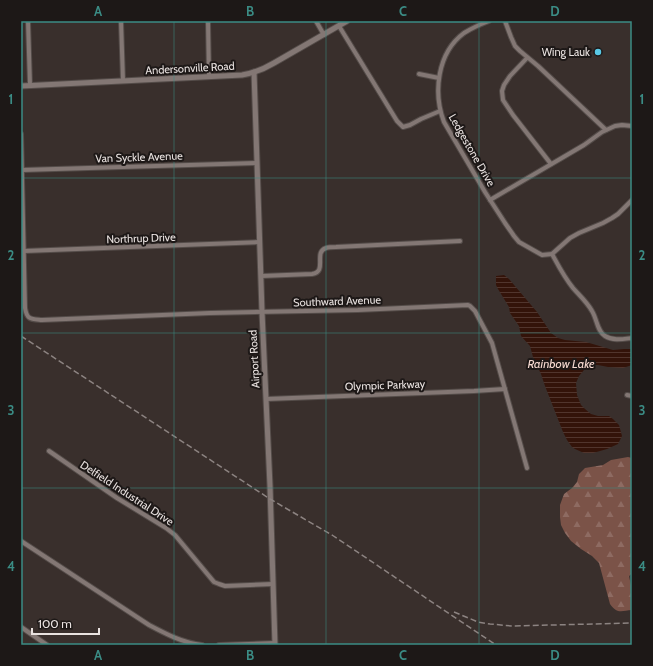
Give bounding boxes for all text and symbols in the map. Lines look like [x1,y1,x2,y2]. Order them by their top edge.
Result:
text: A [94,3,103,19]
text: B [246,3,254,19]
text: C [399,3,407,19]
text: D [550,3,560,19]
place label: Wing Lauk [542,45,590,59]
marker: Wing Lauk [593,47,603,57]
street label: Andersonville Road [145,59,235,77]
text: 1 [9,91,13,107]
text: 1 [640,91,644,107]
street label: Ledgestone Drive [446,111,499,189]
street label: Van Syckle Avenue [95,148,183,166]
street label: Northrup Drive [106,230,176,246]
text: 2 [8,247,15,263]
text: 2 [639,247,646,263]
street label: Southward Avenue [293,292,381,310]
street label: Airport Road [245,330,263,388]
water label: Rainbow Lake [527,356,595,371]
street label: Olympic Parkway [345,377,426,393]
text: 3 [7,402,15,418]
text: 3 [638,402,646,418]
street label: Delfield Industrial Drive [78,458,177,529]
text: 4 [7,558,15,574]
text: 4 [638,558,646,574]
scale bar [32,610,99,636]
text: 100 m [38,616,72,631]
text: A [94,647,103,663]
text: B [246,647,254,663]
text: C [399,647,407,663]
text: D [550,647,560,663]

